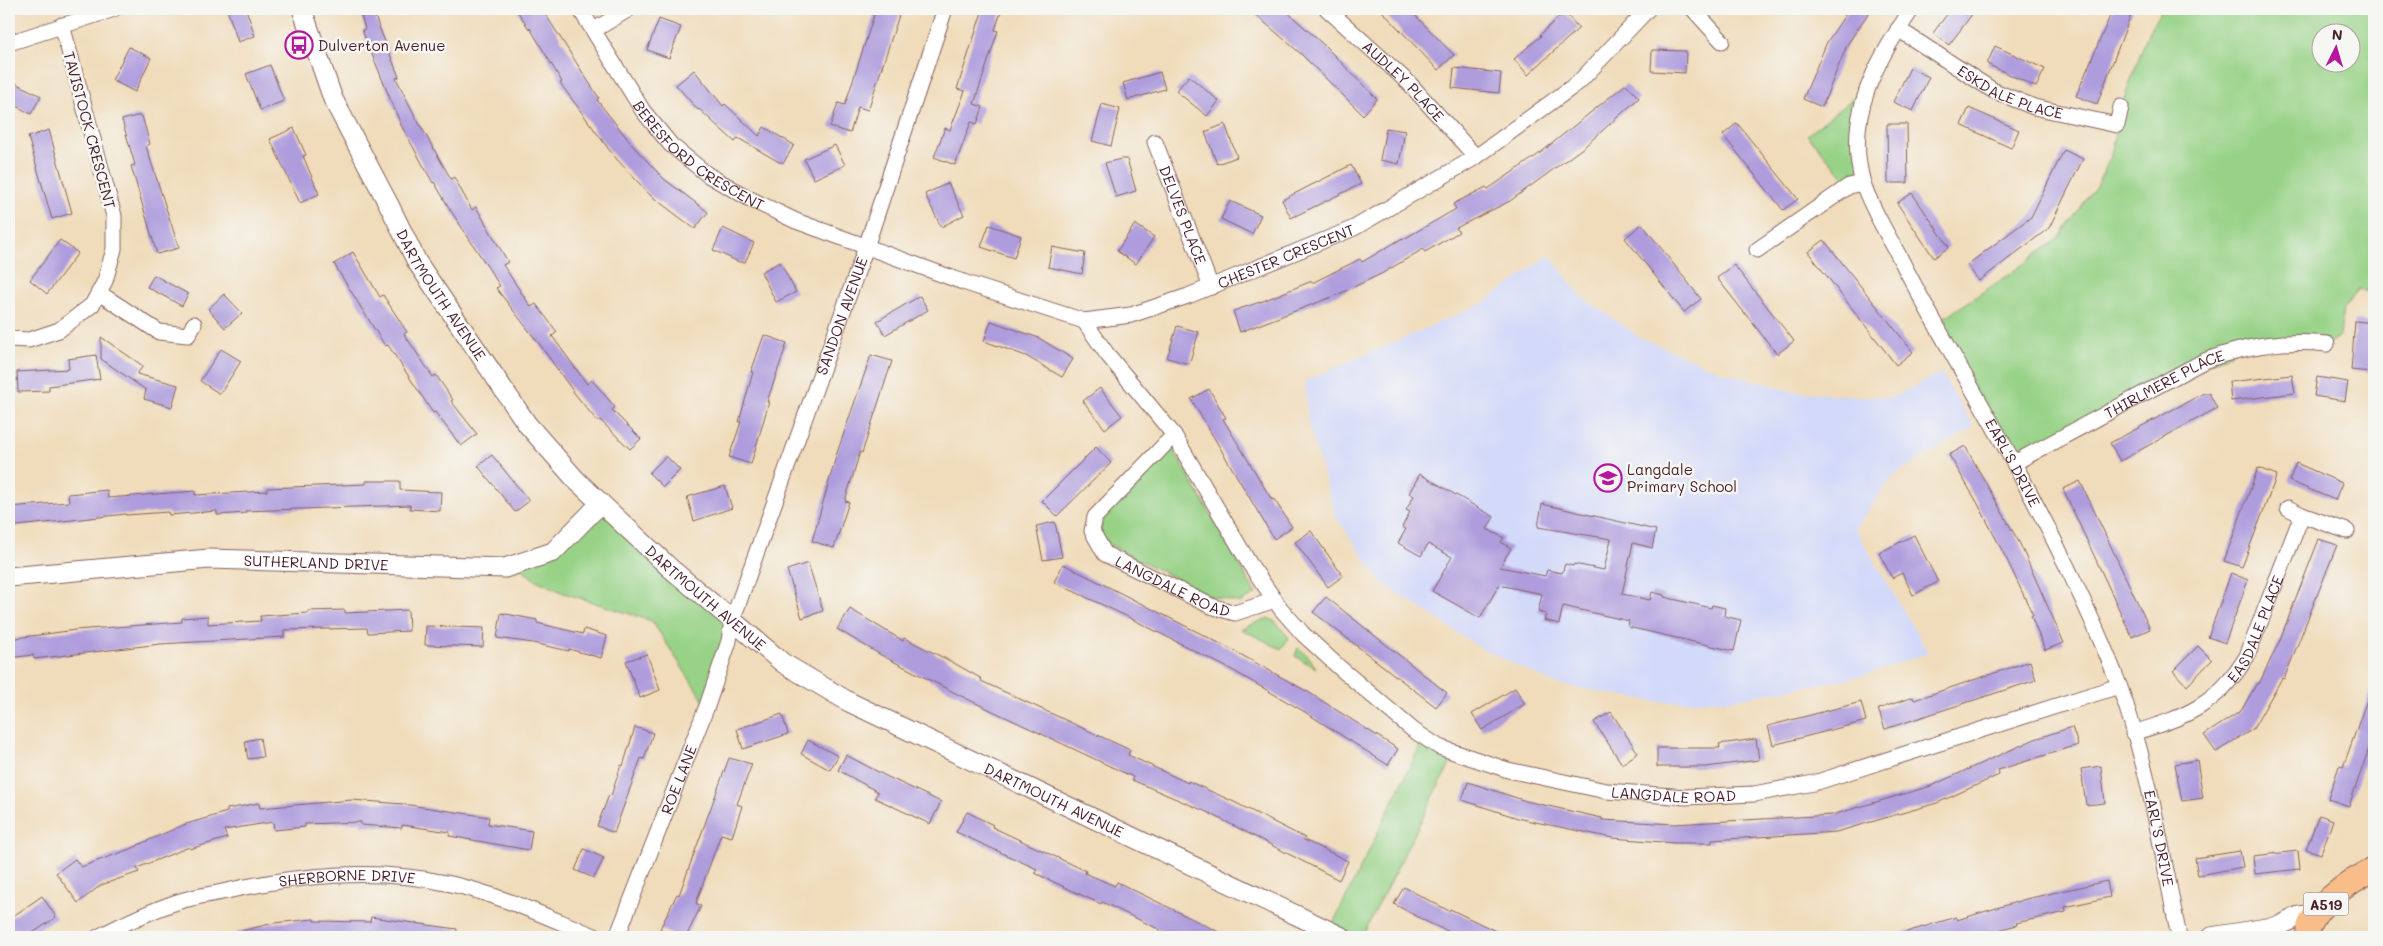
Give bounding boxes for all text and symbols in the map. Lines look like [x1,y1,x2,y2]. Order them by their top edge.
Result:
north arrow [2310,22,2360,72]
text: N [2331,25,2343,44]
bus stop icon: Dulverton Avenue [284,30,314,60]
place label: Dulverton Avenue [318,35,446,55]
street label: AUDLEY PLACE [1358,36,1449,126]
street label: TAVISTOCK CRESCENT [59,49,121,211]
street label: ESKDALE PLACE [1954,60,2065,123]
street label: BERESFORD CRESCENT [629,97,768,215]
street label: DELVES PLACE [1155,163,1211,267]
street label: CHESTER CRESCENT [1214,219,1357,293]
street label: DARTMOUTH AVENUE [392,225,491,364]
street label: SANDON AVENUE [811,254,872,378]
street label: THIRLMERE PLACE [2101,345,2227,423]
street label: EARL'S DRIVE [1981,415,2045,511]
place label: Langdale Primary School [1627,459,1737,496]
school or university icon: Langdale Primary School [1593,463,1623,493]
street label: DARTMOUTH AVENUE [641,540,771,655]
street label: SUTHERLAND DRIVE [243,550,389,574]
street label: LANGDALE ROAD [1112,551,1233,621]
street label: EASDALE PLACE [2222,572,2288,687]
street label: ROE LANE [656,742,701,817]
street label: DARTMOUTH AVENUE [981,758,1128,842]
street label: LANGDALE ROAD [1611,781,1736,807]
street label: EARL'S DRIVE [2140,788,2179,888]
street label: SHERBORNE DRIVE [277,865,417,891]
road number: A519 [2304,892,2348,916]

